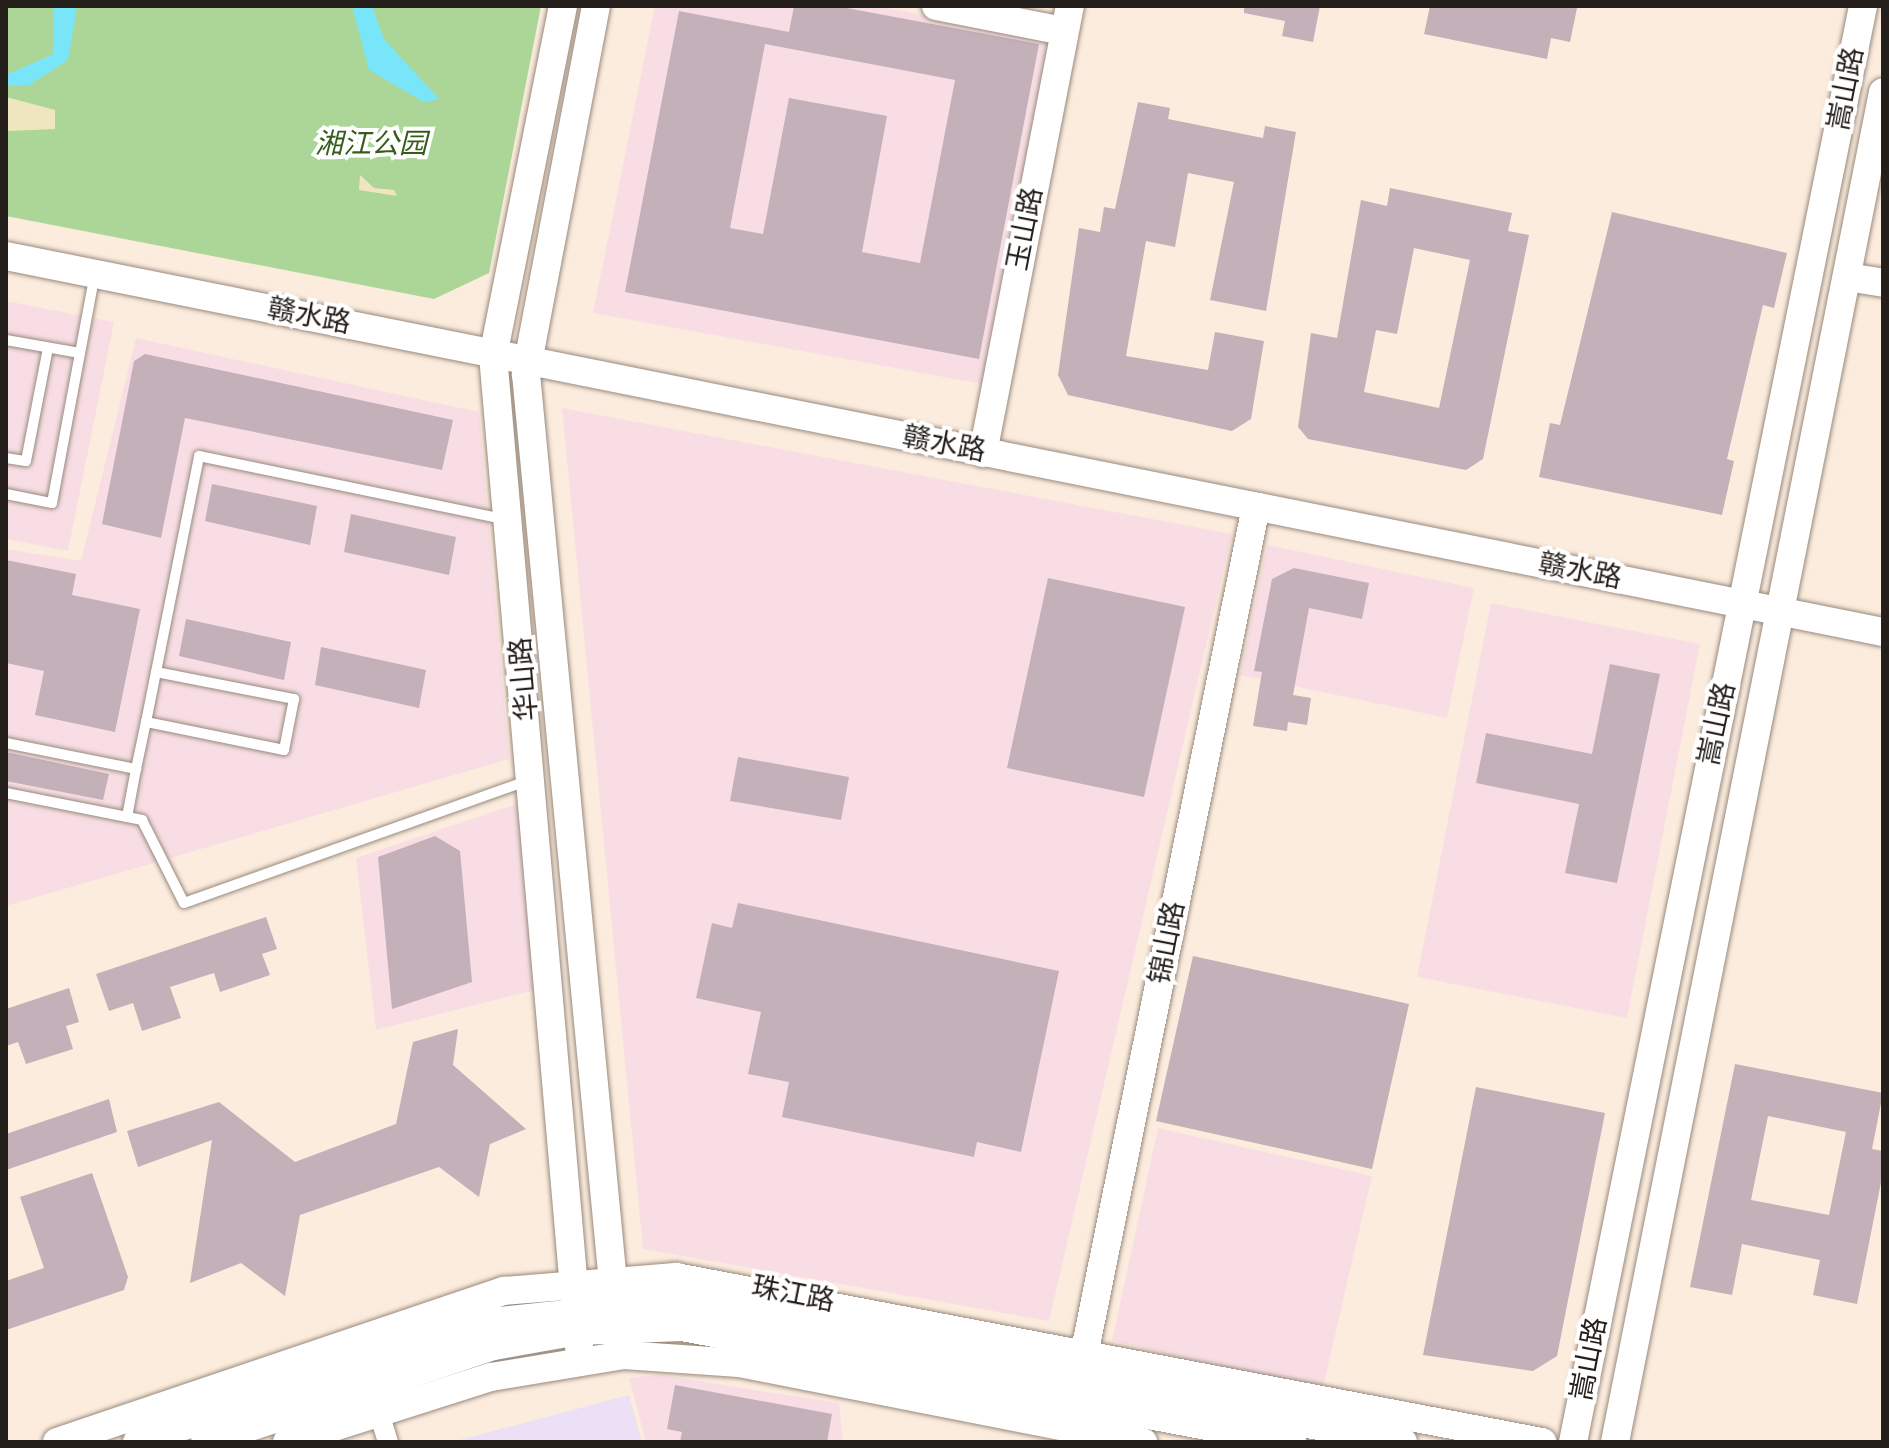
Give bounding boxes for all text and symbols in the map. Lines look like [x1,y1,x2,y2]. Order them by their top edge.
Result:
street label: 嵩山路 [1822,45,1872,133]
park label: 湘江公园 [315,128,427,162]
street label: 玉山路 [1001,185,1051,273]
street label: 赣水路 [265,292,353,342]
street label: 赣水路 [900,420,988,470]
street label: 赣水路 [1536,547,1624,597]
street label: 华山路 [505,636,545,722]
street label: 嵩山路 [1693,679,1743,769]
street label: 锦山路 [1143,899,1193,987]
street label: 珠江路 [749,1270,837,1320]
street label: 嵩山路 [1565,1315,1615,1403]

